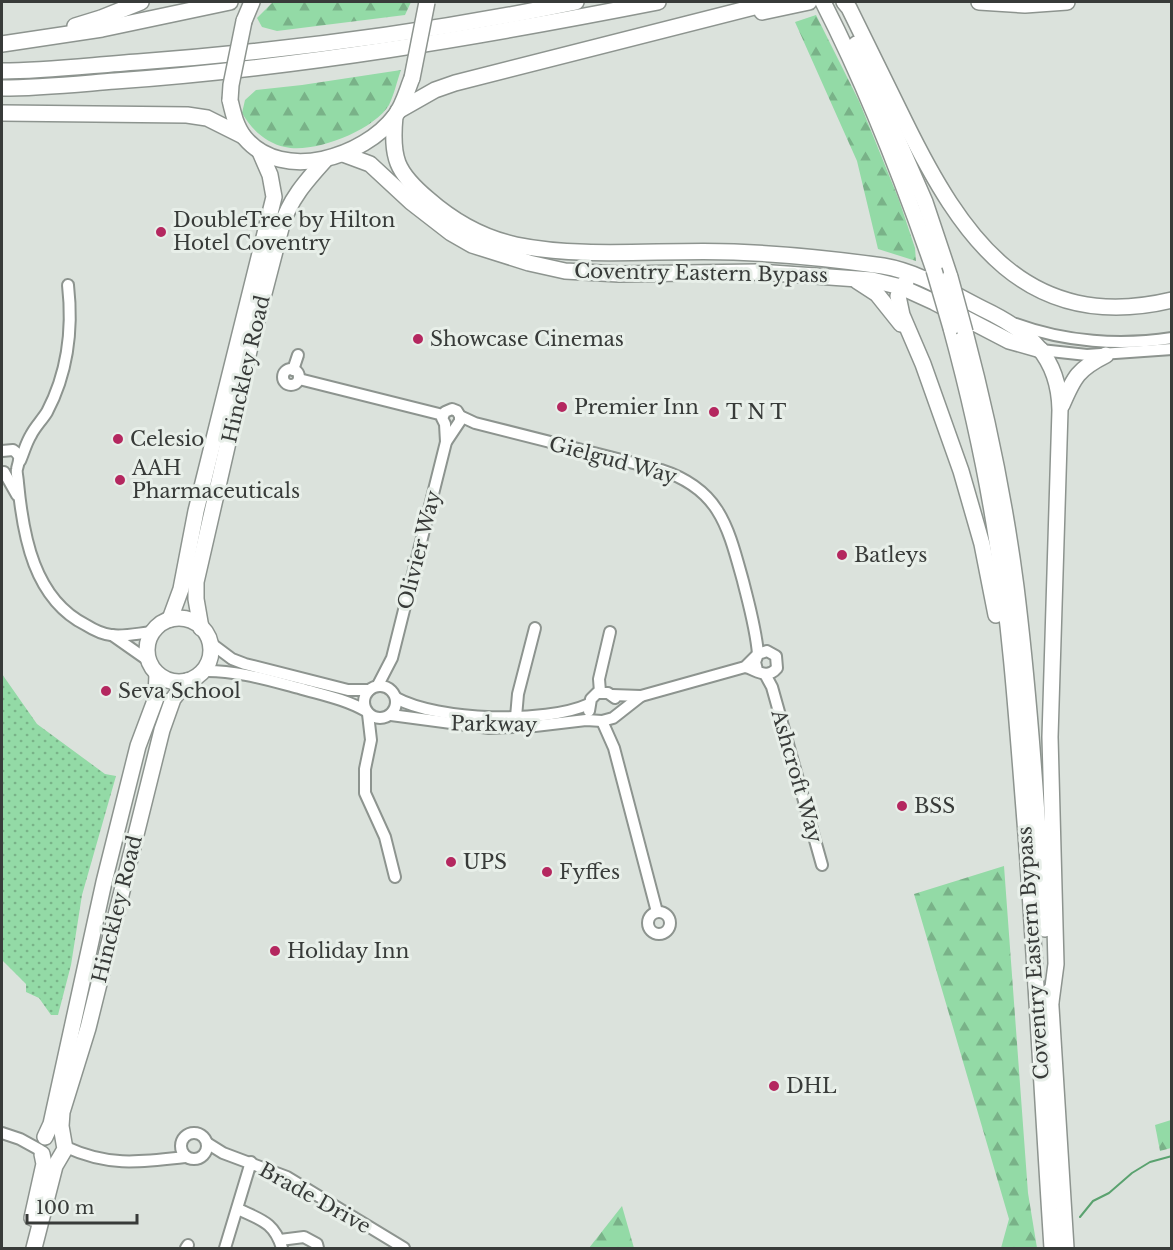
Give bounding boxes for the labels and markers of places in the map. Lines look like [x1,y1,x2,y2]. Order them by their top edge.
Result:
place label: DoubleTree by Hilton Hotel Coventry [173,208,396,255]
marker: DoubleTree by Hilton Hotel Coventry [154,225,168,239]
place label: Showcase Cinemas [430,327,624,351]
marker: Showcase Cinemas [411,332,425,346]
place label: Premier Inn [574,395,699,419]
marker: Premier Inn [555,400,569,414]
place label: T N T [726,400,786,424]
marker: T N T [707,405,721,419]
place label: Celesio [130,427,204,451]
marker: Celesio [111,432,125,446]
place label: AAH Pharmaceuticals [131,456,300,503]
marker: AAH Pharmaceuticals [113,473,127,487]
place label: Batleys [854,543,927,567]
marker: Batleys [835,548,849,562]
place label: Seva School [118,679,241,703]
marker: Seva School [99,684,113,698]
place label: BSS [914,794,955,818]
marker: BSS [895,799,909,813]
place label: UPS [463,850,507,874]
marker: UPS [444,855,458,869]
place label: Fyffes [559,860,620,884]
marker: Fyffes [540,865,554,879]
place label: Holiday Inn [287,939,410,963]
marker: Holiday Inn [268,944,282,958]
place label: DHL [786,1074,837,1098]
marker: DHL [767,1079,781,1093]

